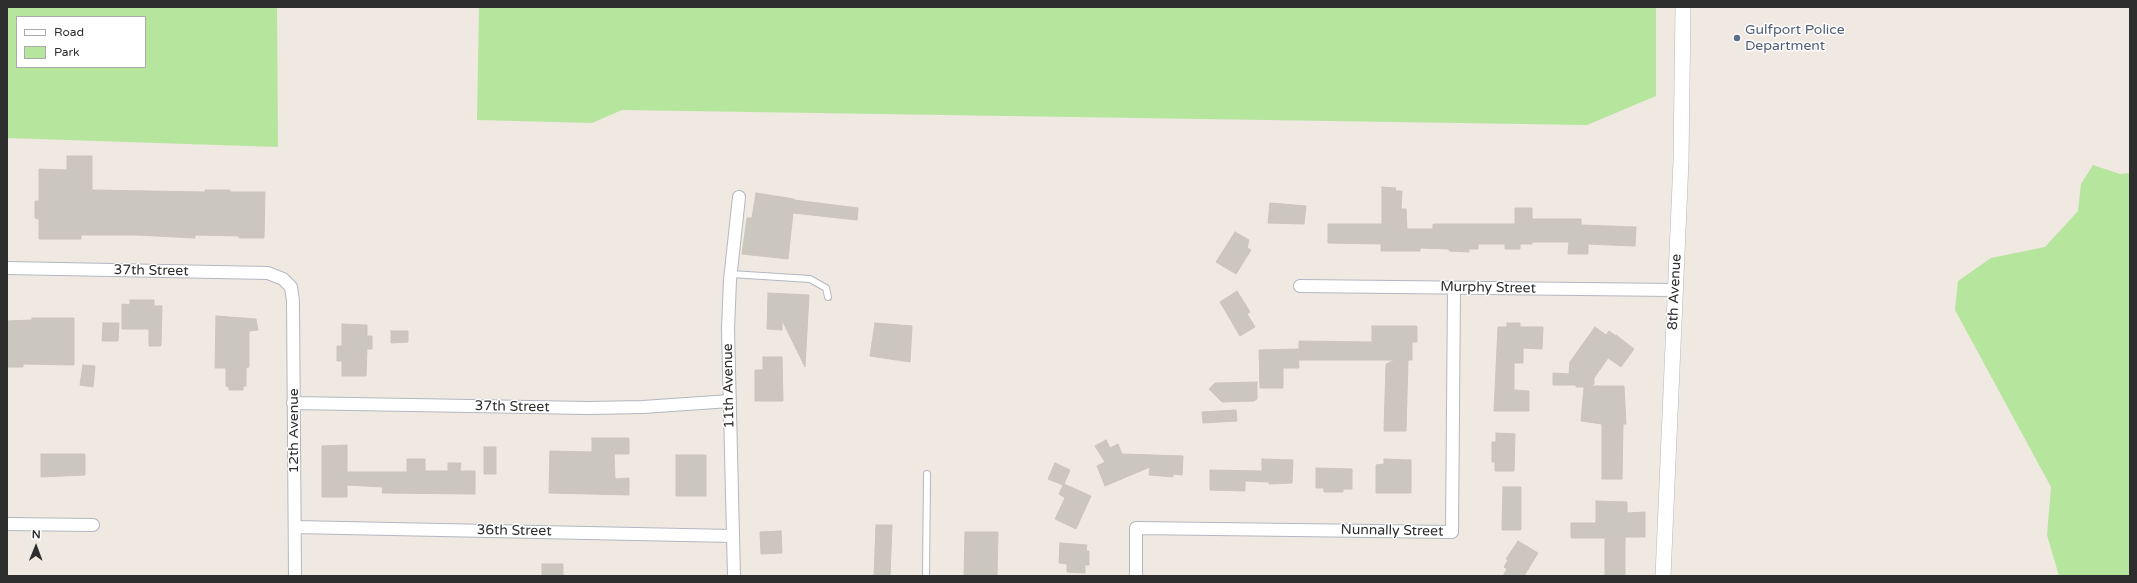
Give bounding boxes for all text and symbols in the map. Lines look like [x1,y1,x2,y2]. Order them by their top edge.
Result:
legend [16,16,146,68]
place label: Gulfport Police Department [1745,22,1845,54]
text: Road [54,25,84,39]
marker: Gulfport Police Department [1732,33,1742,43]
text: Park [54,45,80,59]
street label: 8th Avenue [1665,253,1685,331]
street label: 37th Street [113,262,189,280]
street label: Murphy Street [1440,279,1536,297]
street label: 11th Avenue [720,343,738,429]
street label: 12th Avenue [286,388,302,474]
street label: 37th Street [474,398,550,416]
street label: 36th Street [476,522,552,540]
street label: Nunnally Street [1341,522,1443,540]
north arrow [16,527,56,567]
text: N [32,528,41,541]

